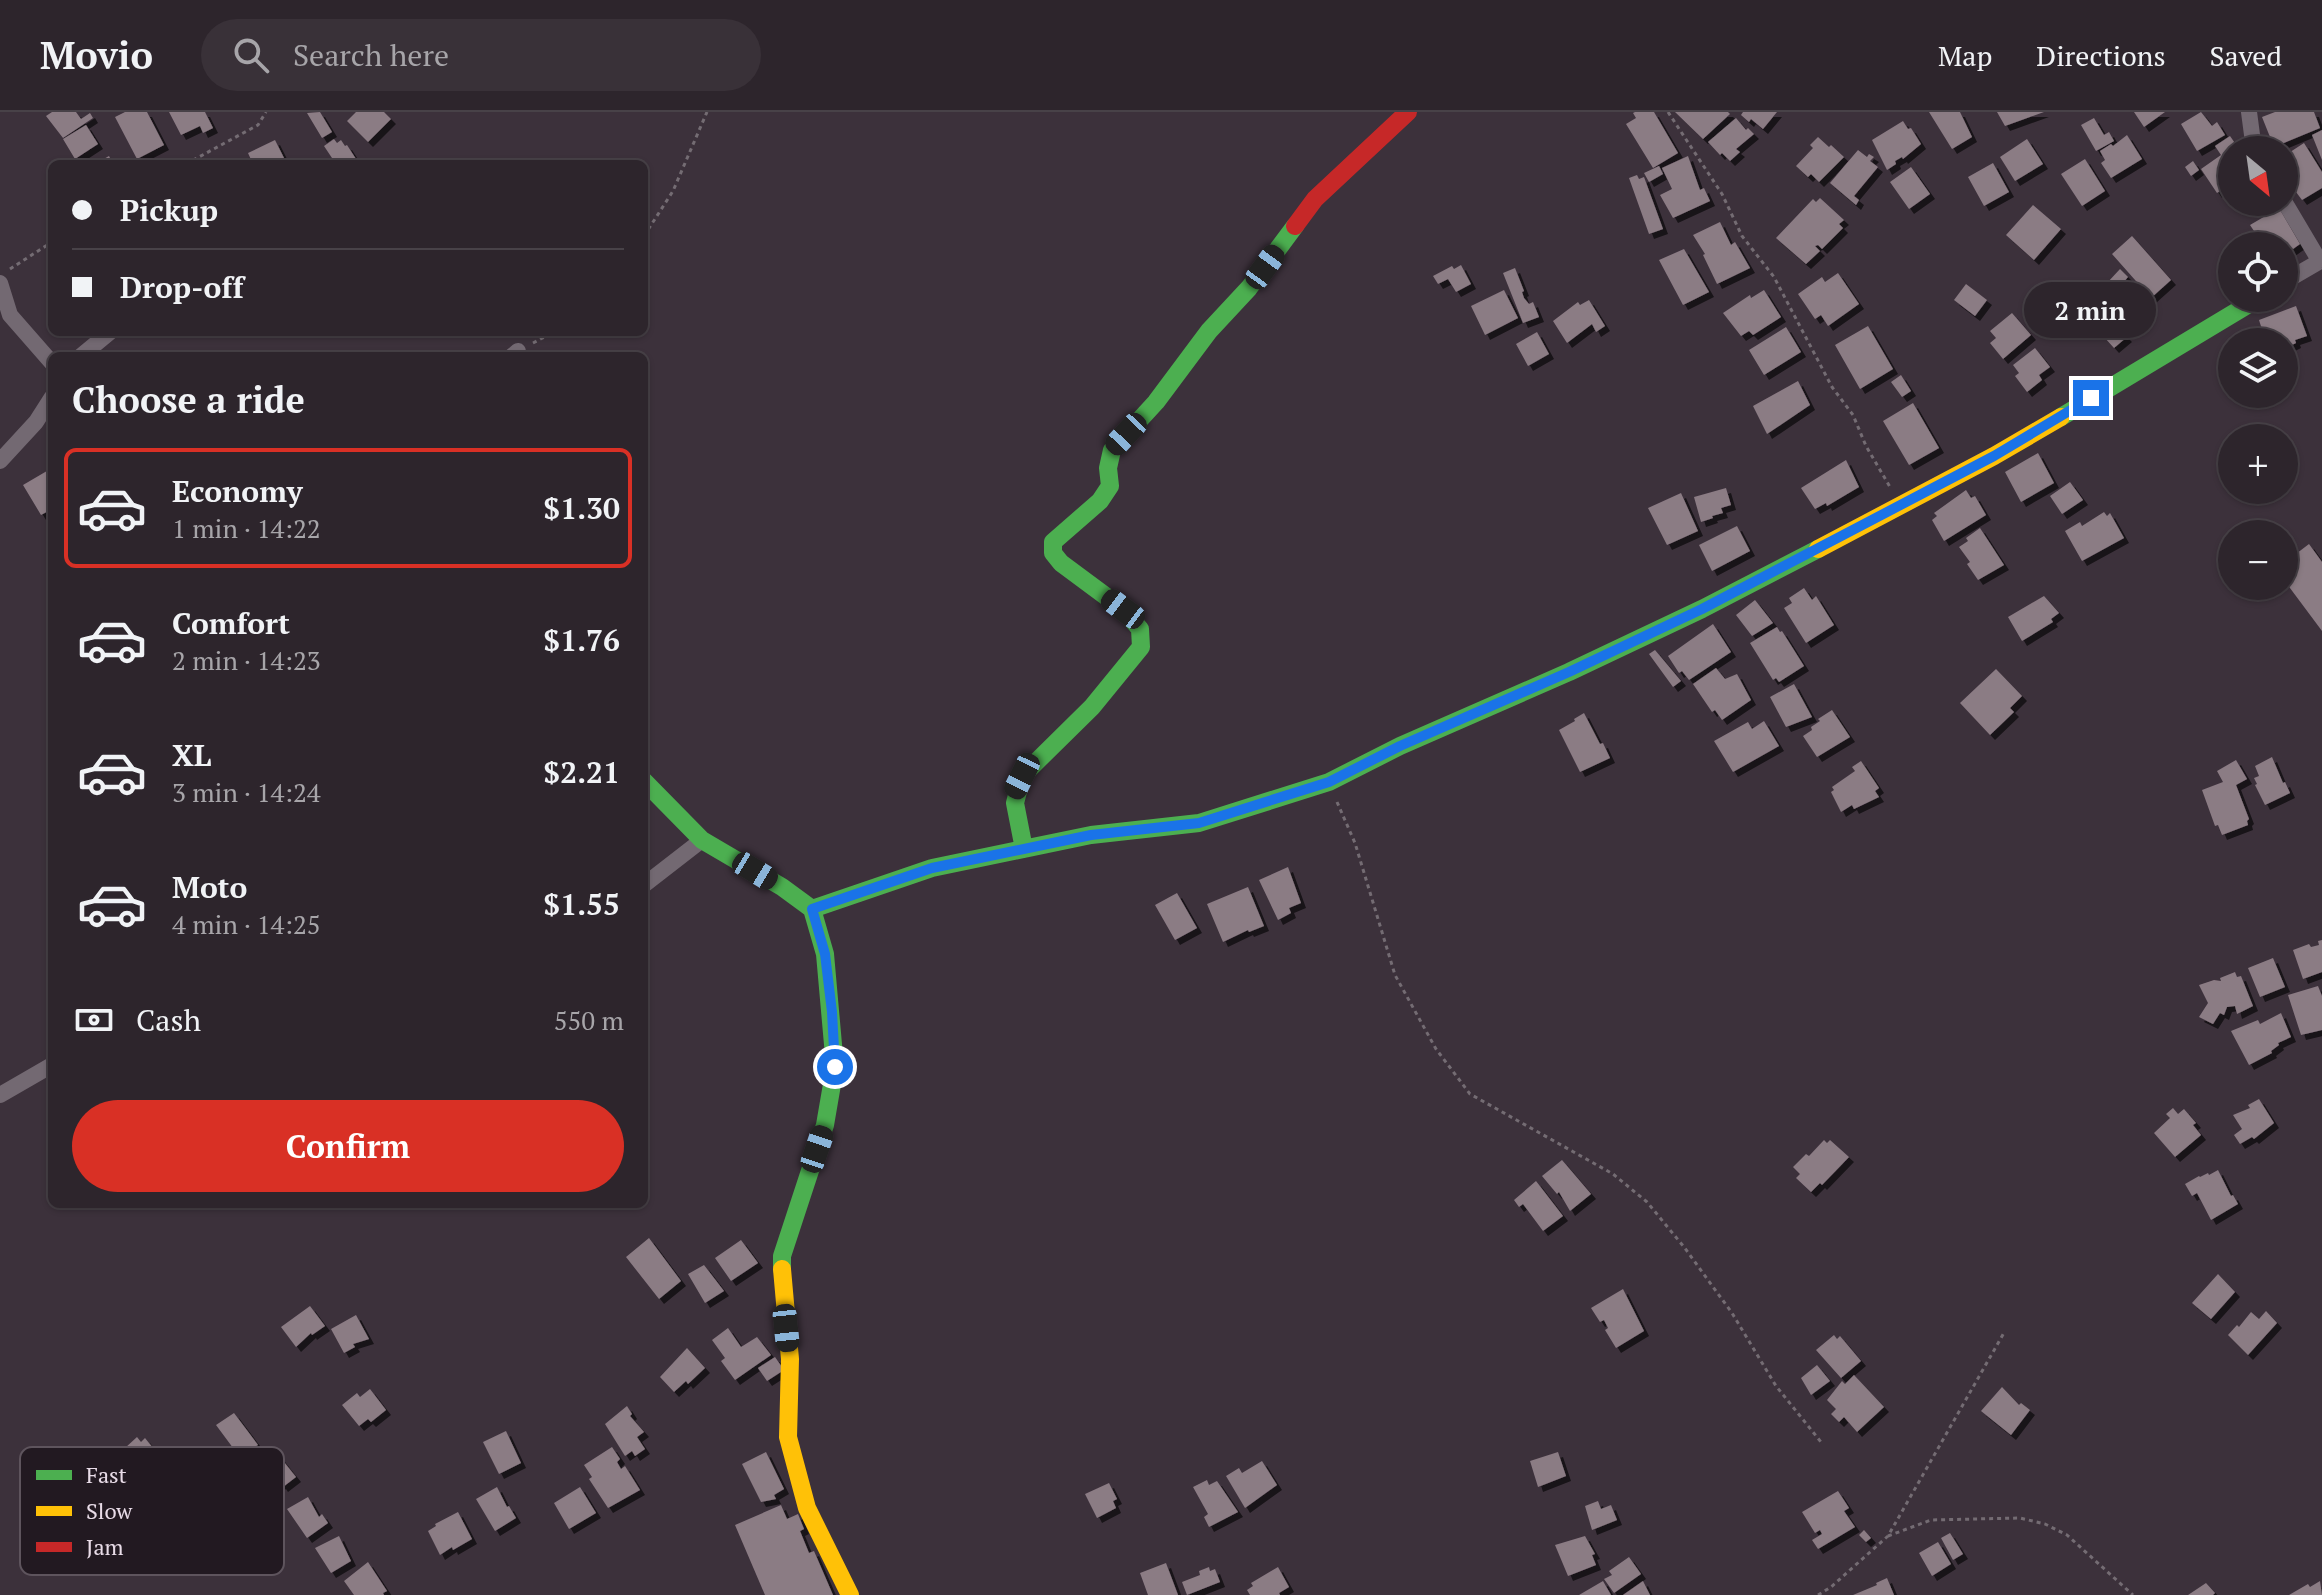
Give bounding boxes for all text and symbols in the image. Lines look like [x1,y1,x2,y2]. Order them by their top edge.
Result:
search box [201,19,761,91]
text: Movio [40,30,153,80]
icon: search [229,33,273,77]
text: Search here [293,35,449,75]
text: Map [1938,37,1992,74]
text: Directions [2036,37,2166,74]
text: Saved [2210,37,2282,74]
north arrow [2218,136,2298,216]
map controls [2218,136,2298,600]
text: Pickup [120,190,218,230]
button: locate [2218,232,2298,312]
car [1241,241,1289,293]
text: Drop-off [120,267,244,307]
callout: 2 min [2025,282,2157,338]
text: 2 min [2054,293,2126,327]
button: layers [2218,328,2298,408]
text: Choose a ride [72,376,305,423]
route end [2073,380,2109,416]
car [1101,408,1151,460]
button: + [2218,424,2298,504]
text: Economy [172,471,303,511]
icon: car [76,472,148,544]
text: $1.30 [543,488,620,528]
text: 1 min · 14:22 [172,511,321,545]
button: − [2218,520,2298,600]
car [1097,585,1149,633]
text: Comfort [172,603,290,643]
icon: car [76,604,148,676]
text: $1.76 [543,620,620,660]
text: 2 min · 14:23 [172,643,321,677]
text: XL [172,735,211,775]
icon: car [76,736,148,808]
car [1001,749,1043,803]
text: $2.21 [543,752,620,792]
text: 3 min · 14:24 [172,775,321,809]
car [728,848,782,894]
text: Moto [172,867,247,907]
icon: car [76,868,148,940]
text: $1.55 [543,884,620,924]
text: 4 min · 14:25 [172,907,321,941]
icon: cash [72,998,116,1042]
text: Cash [136,1000,201,1040]
text: 550 m [554,1003,624,1037]
route start [817,1049,853,1085]
button: Confirm [72,1100,624,1192]
car [798,1122,836,1176]
car [772,1303,800,1353]
legend [20,1447,284,1575]
text: Fast [86,1460,127,1489]
text: Slow [86,1496,133,1525]
text: Jam [86,1532,124,1561]

